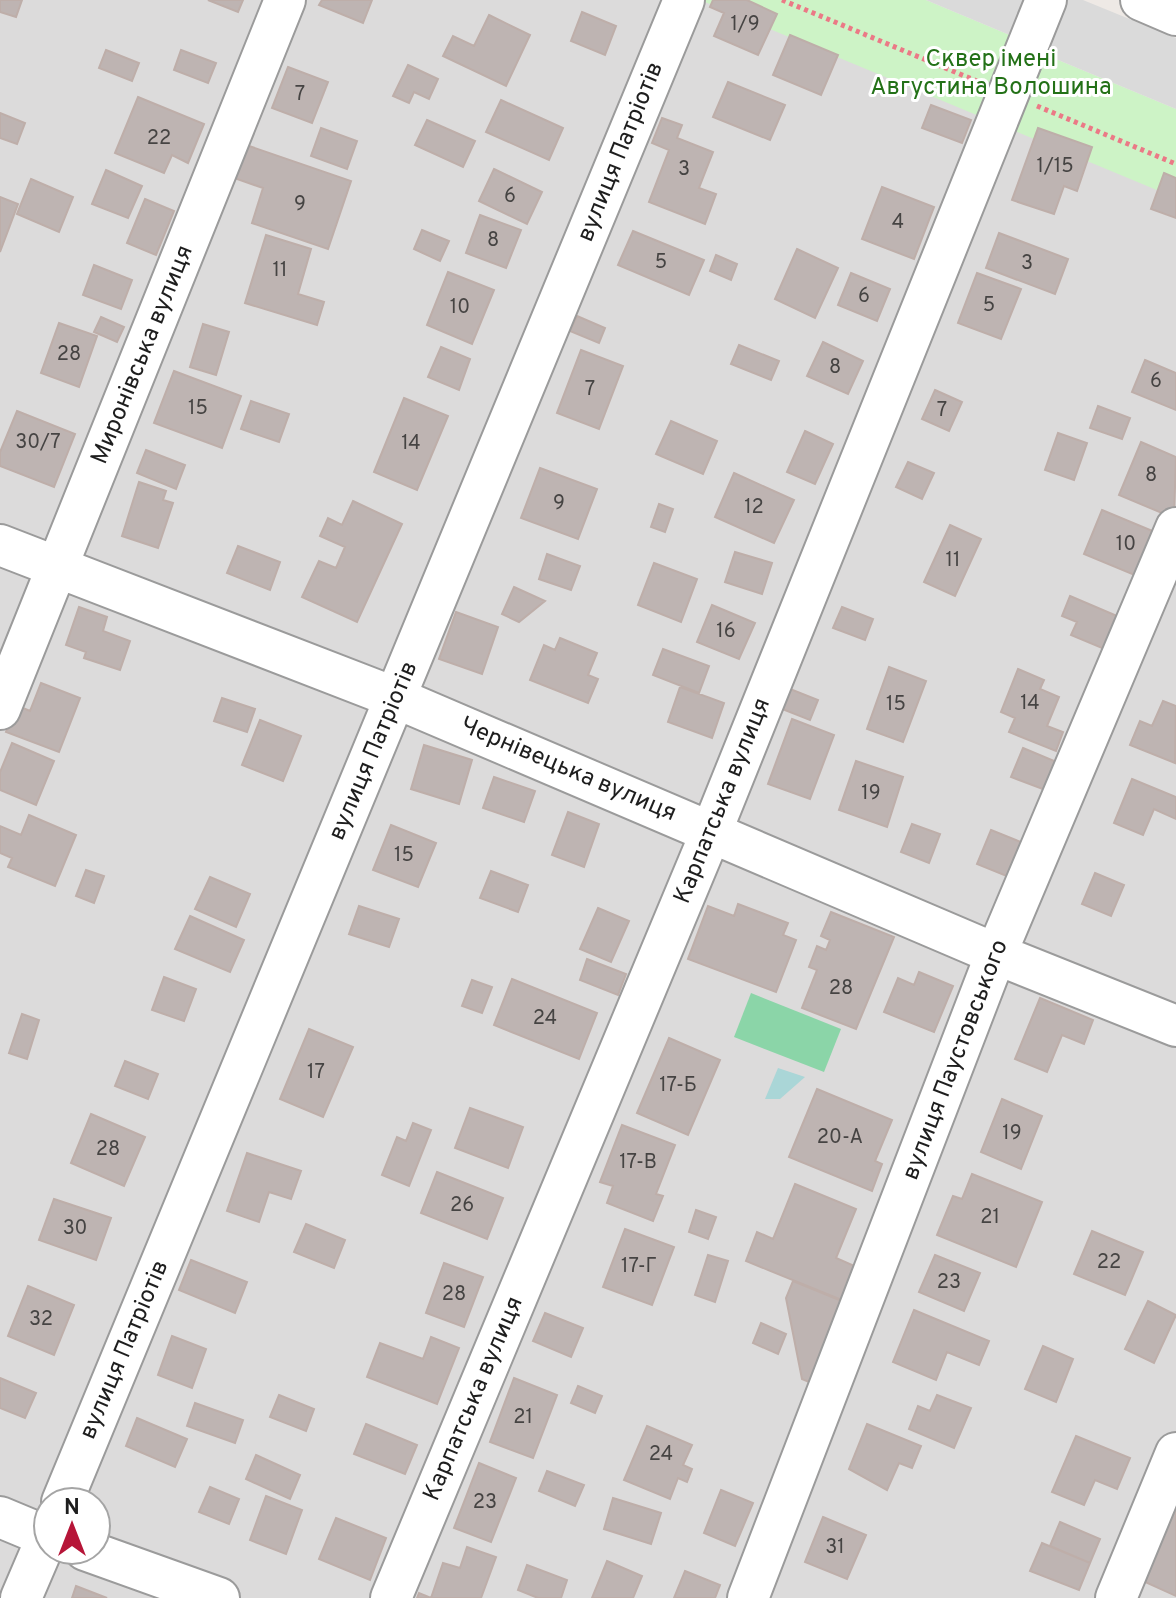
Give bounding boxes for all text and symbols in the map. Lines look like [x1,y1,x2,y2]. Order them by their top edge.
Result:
house number: 1/9 [730,12,760,38]
park label: Сквер імені Августина Волошина [870,45,1112,103]
street label: вулиця Патріотів [571,58,671,246]
house number: 7 [295,82,305,108]
house number: 22 [147,126,171,152]
house number: 1/15 [1036,154,1074,180]
house number: 3 [678,157,690,183]
house number: 6 [504,184,516,210]
house number: 9 [294,192,306,218]
house number: 4 [892,210,904,236]
house number: 8 [487,228,499,254]
street label: Миронівська вулиця [85,241,201,469]
house number: 5 [655,250,667,276]
house number: 3 [1021,251,1033,277]
house number: 11 [273,258,287,284]
house number: 6 [858,284,870,310]
house number: 5 [983,293,995,319]
house number: 10 [450,295,470,321]
house number: 28 [57,342,81,368]
house number: 8 [829,355,841,381]
house number: 6 [1150,369,1162,395]
house number: 7 [585,377,595,403]
house number: 15 [188,396,208,422]
house number: 7 [937,398,947,424]
house number: 30/7 [15,430,61,456]
house number: 14 [401,431,421,457]
house number: 8 [1145,463,1157,489]
house number: 9 [553,491,565,517]
house number: 12 [744,495,764,521]
house number: 10 [1116,532,1136,558]
house number: 11 [946,548,960,574]
house number: 16 [716,619,736,645]
street label: вулиця Патріотів [323,657,425,845]
house number: 14 [1020,691,1040,717]
house number: 15 [886,692,906,718]
street label: Карпатська вулиця [668,694,778,908]
street label: Чернівецька вулиця [455,711,681,829]
house number: 19 [861,781,881,807]
house number: 15 [394,843,414,869]
street label: вулиця Паустовського [896,936,1016,1184]
house number: 28 [829,976,853,1002]
house number: 24 [533,1006,557,1032]
house number: 17 [307,1060,325,1086]
house number: 17-Б [659,1073,697,1099]
house number: 19 [1002,1121,1022,1147]
house number: 20-А [817,1125,863,1151]
house number: 28 [96,1137,120,1163]
house number: 17-В [619,1150,657,1176]
house number: 26 [450,1193,474,1219]
house number: 21 [980,1205,1000,1231]
house number: 30 [63,1216,87,1242]
house number: 22 [1097,1250,1121,1276]
house number: 17-Г [621,1254,657,1280]
street label: вулиця Патріотів [74,1256,176,1444]
house number: 23 [937,1270,961,1296]
house number: 28 [442,1282,466,1308]
street label: Карпатська вулиця [417,1292,531,1506]
house number: 32 [29,1307,53,1333]
house number: 21 [513,1405,533,1431]
house number: 24 [649,1442,673,1468]
north arrow [32,1486,112,1566]
house number: 23 [473,1490,497,1516]
text: N [64,1495,80,1522]
house number: 31 [825,1535,845,1561]

